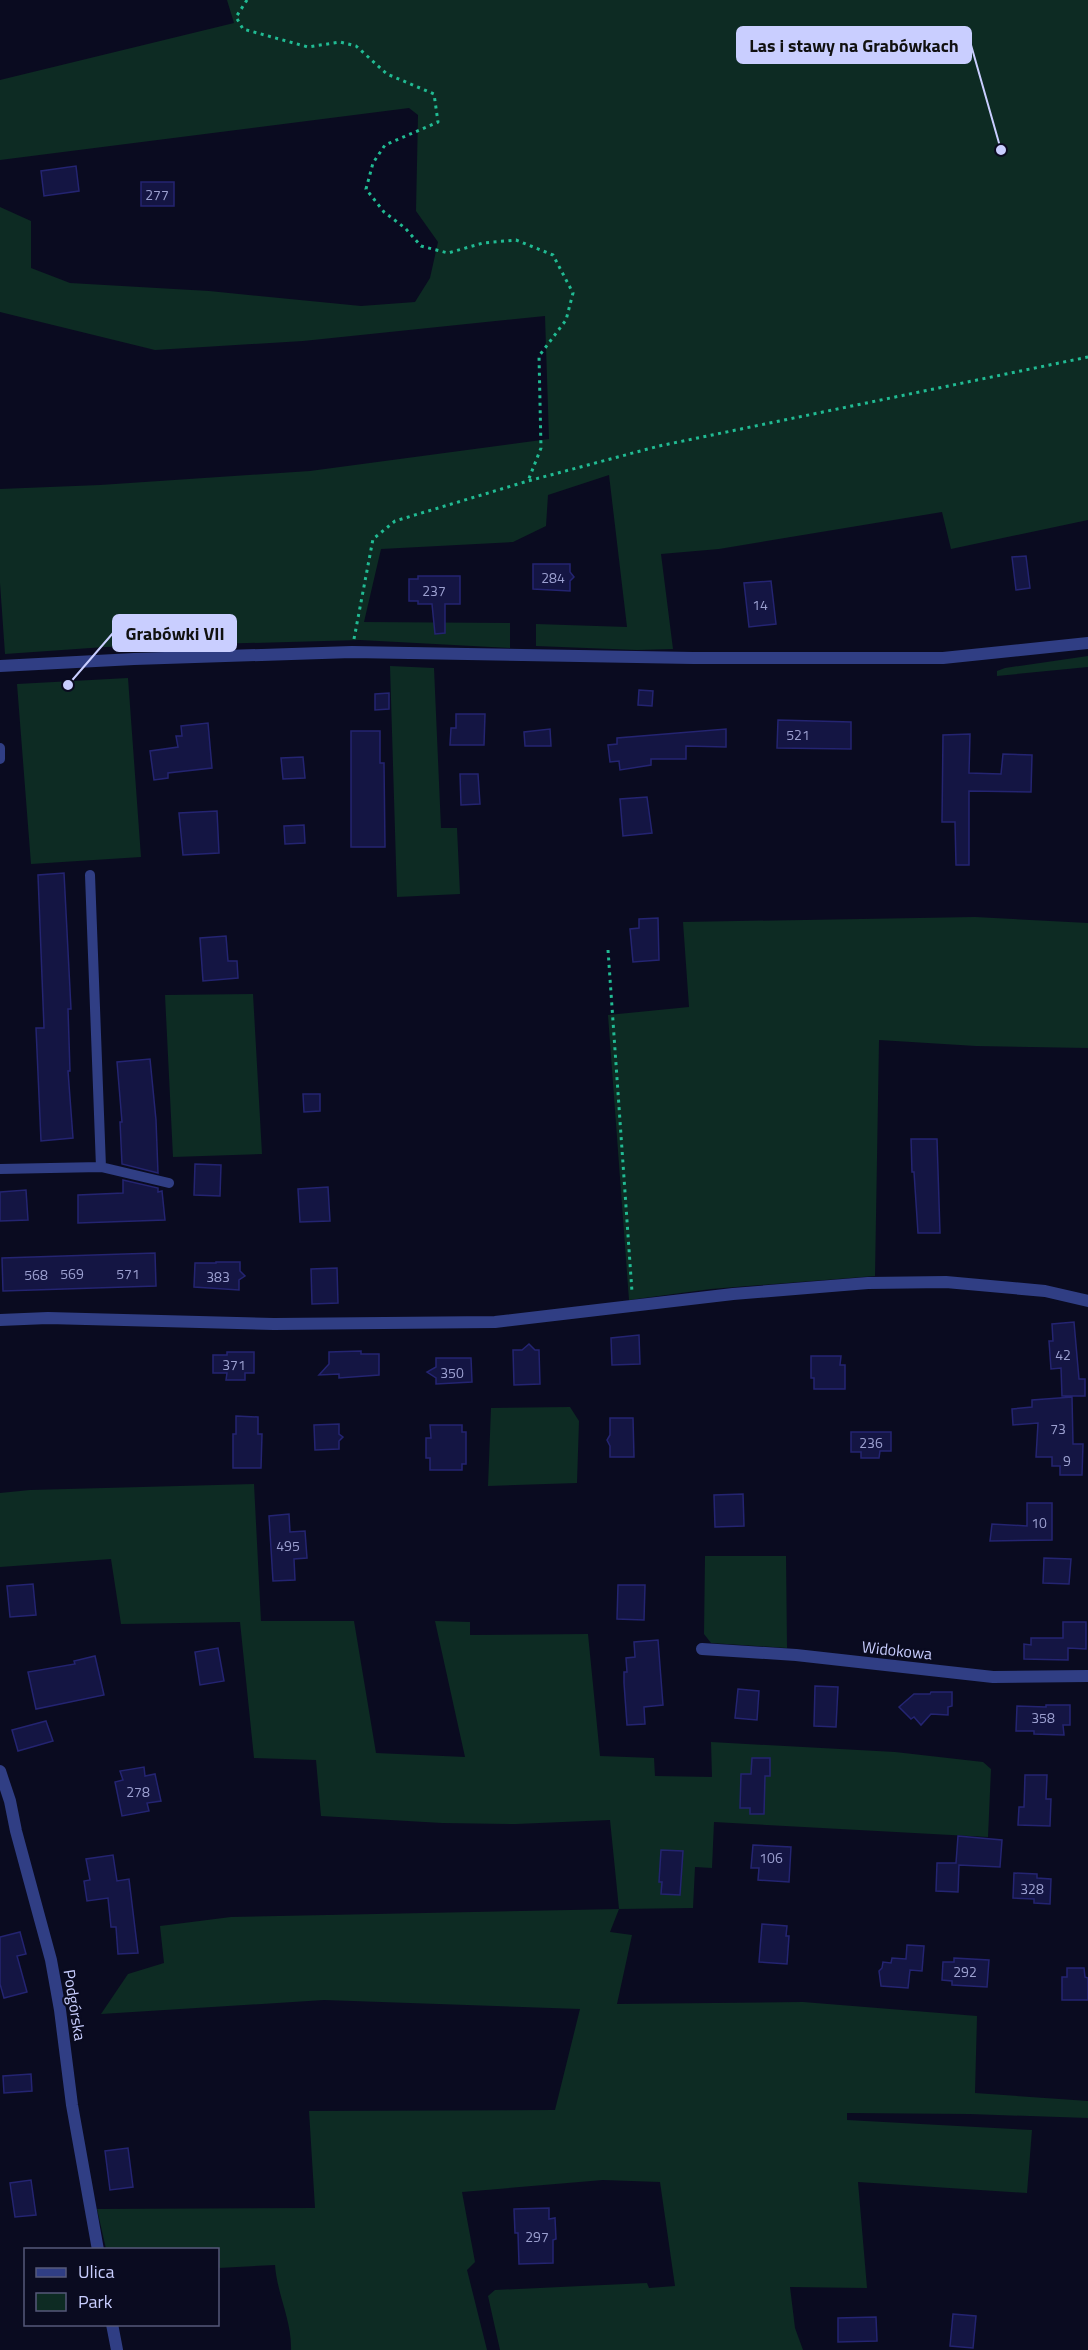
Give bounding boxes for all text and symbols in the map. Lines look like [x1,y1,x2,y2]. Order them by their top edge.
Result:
callout: Las i stawy na Grabówkach [737,27,971,63]
text: Las i stawy na Grabówkach [749,32,959,59]
house number: 277 [145,184,169,205]
house number: 284 [541,567,565,588]
house number: 237 [422,580,446,601]
house number: 14 [752,594,768,615]
callout: Grabówki VII [113,615,236,651]
text: Grabówki VII [125,620,225,647]
house number: 521 [786,724,810,745]
house number: 569 [60,1263,84,1284]
house number: 571 [116,1263,140,1284]
house number: 568 [24,1264,48,1285]
house number: 383 [206,1266,230,1287]
house number: 42 [1055,1344,1071,1365]
house number: 371 [222,1354,246,1375]
house number: 350 [440,1362,464,1383]
house number: 73 [1050,1418,1066,1439]
house number: 236 [859,1432,883,1453]
house number: 9 [1063,1450,1071,1471]
house number: 10 [1031,1512,1047,1533]
house number: 495 [276,1535,300,1556]
street label: Widokowa [861,1634,933,1666]
house number: 358 [1031,1707,1055,1728]
house number: 278 [126,1781,150,1802]
house number: 106 [759,1847,783,1868]
house number: 328 [1020,1878,1044,1899]
house number: 292 [953,1961,977,1982]
street label: Podgórska [58,1968,92,2042]
house number: 297 [525,2226,549,2247]
legend [24,2248,219,2326]
text: Ulica [78,2258,115,2285]
text: Park [78,2288,113,2315]

